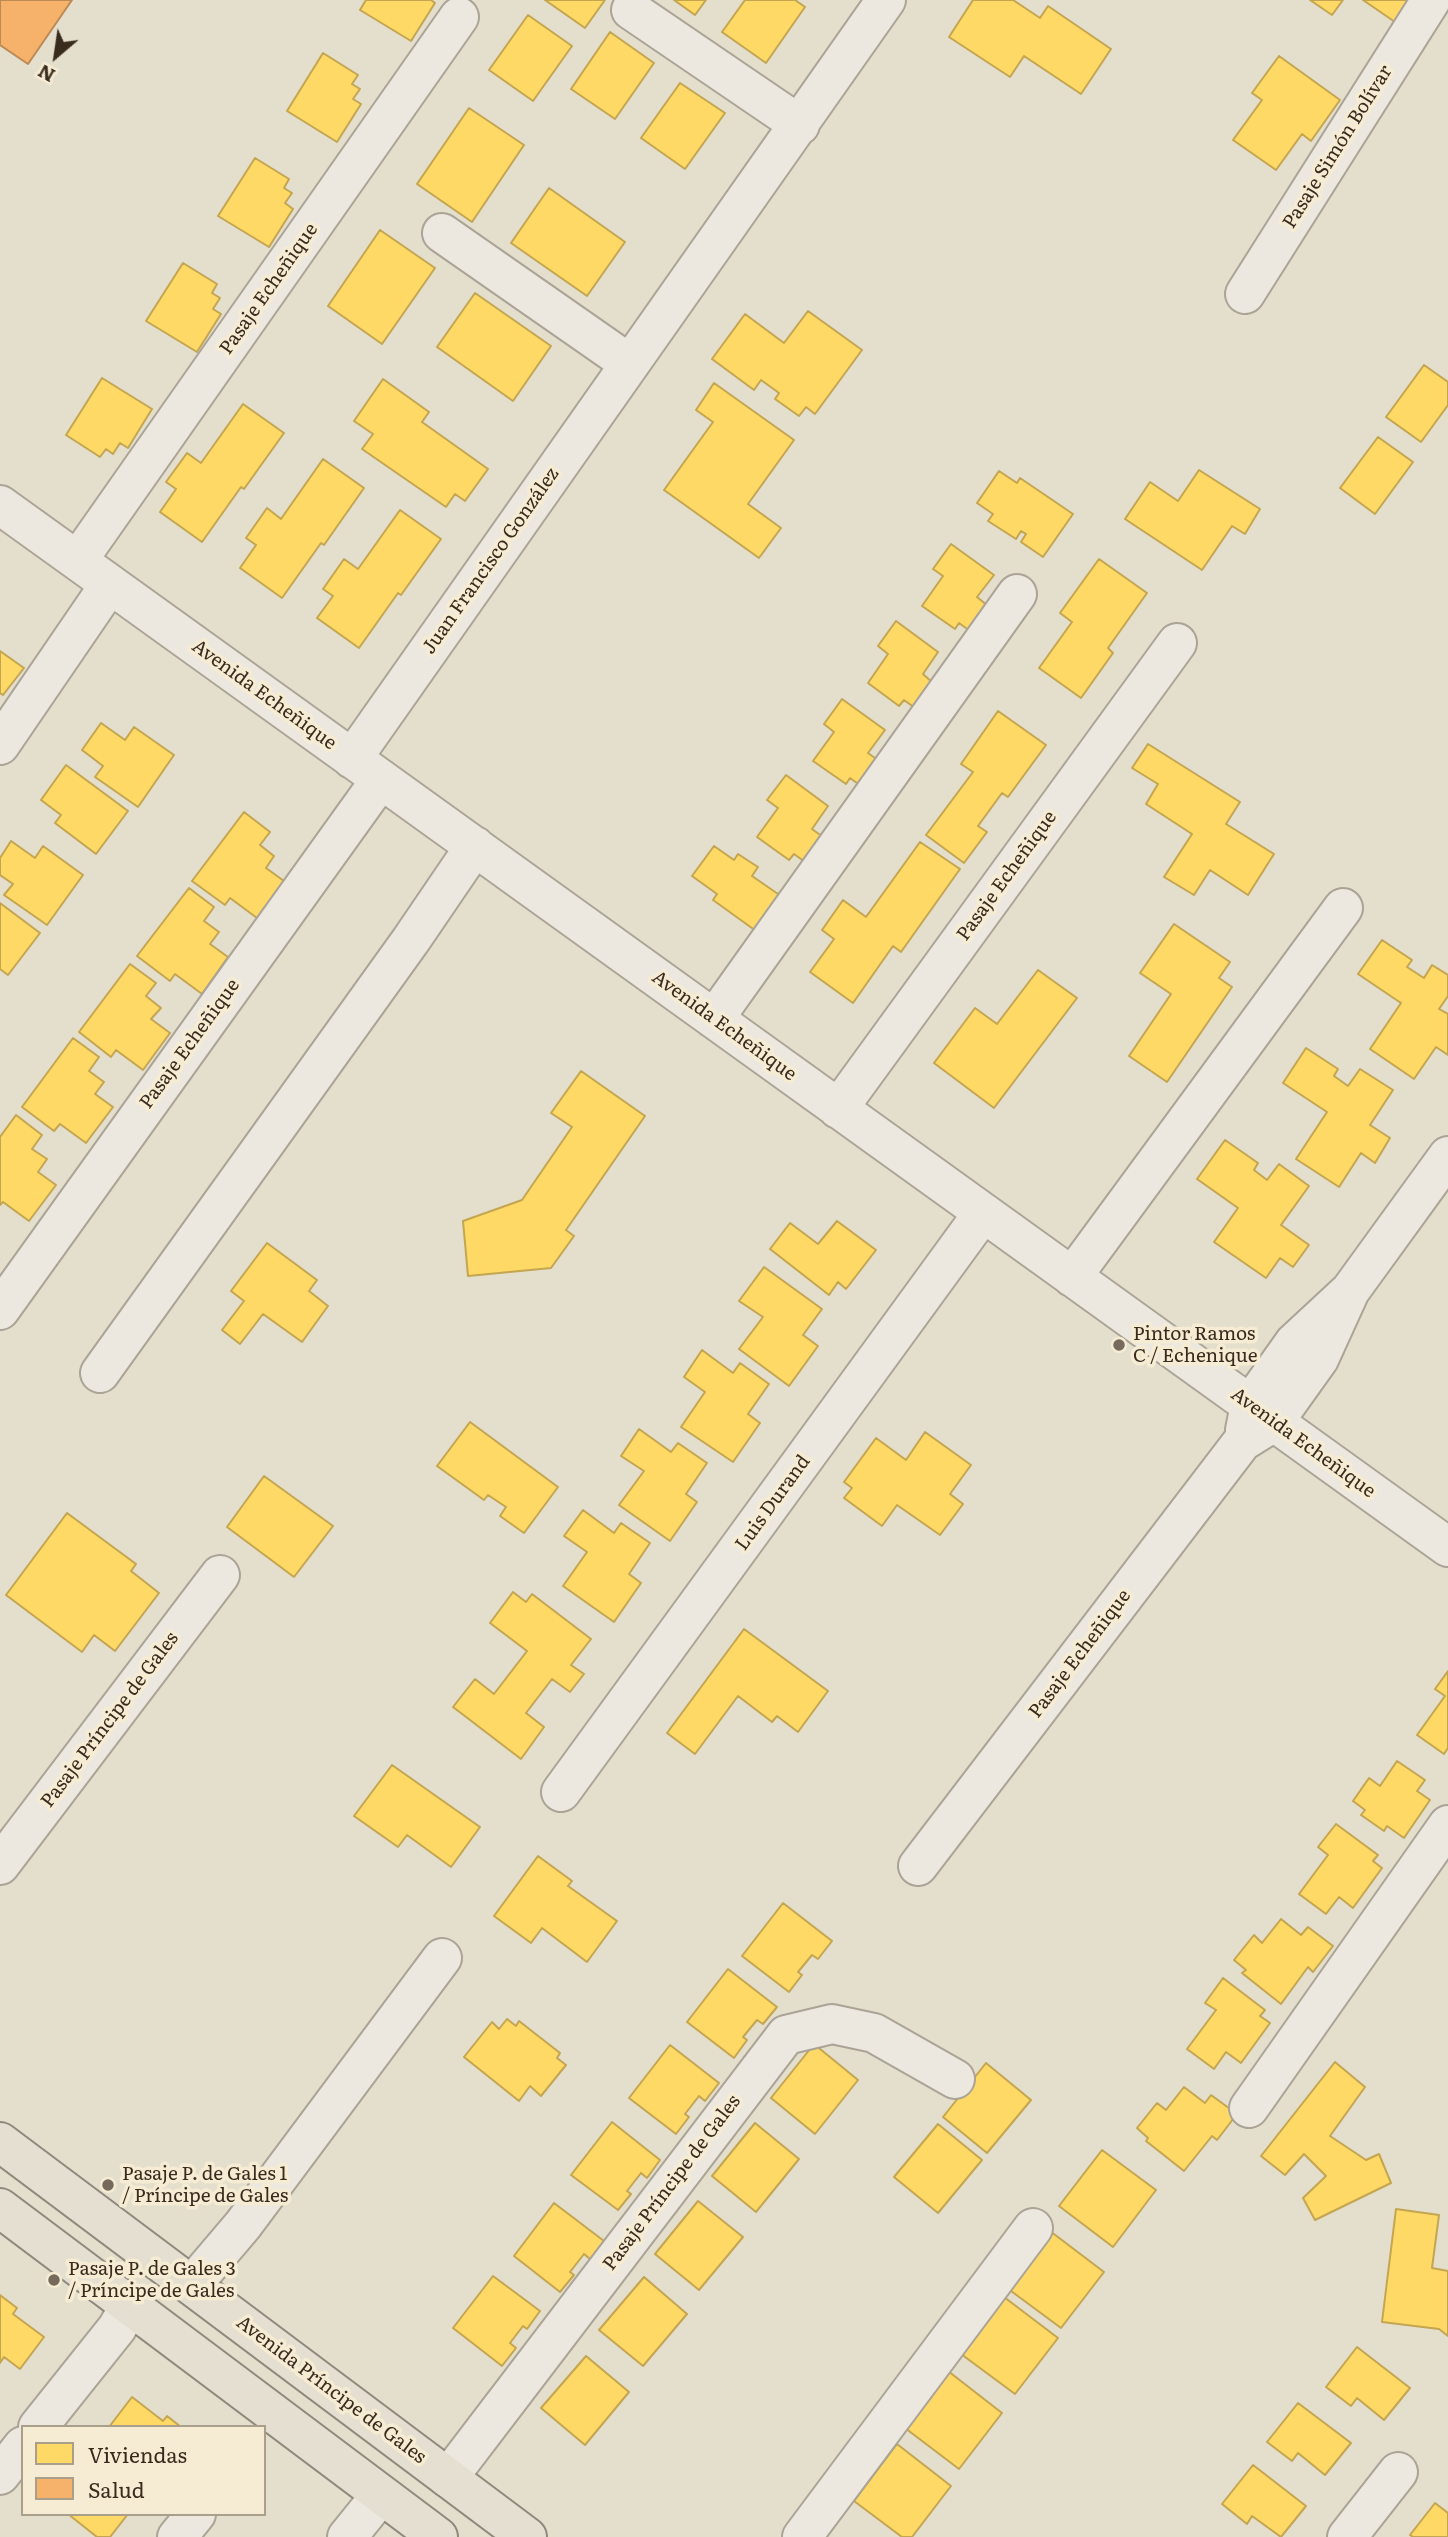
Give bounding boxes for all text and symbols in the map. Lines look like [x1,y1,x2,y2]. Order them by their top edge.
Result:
north arrow [21,21,91,91]
text: N [32,58,60,90]
street label: Pasaje Simón Bolívar [1278,61,1398,233]
street label: Pasaje Echeñique [215,219,323,359]
street label: Juan Francisco González [418,463,564,659]
street label: Avenida Echeñique [187,635,341,755]
street label: Pasaje Echeñique [952,807,1062,945]
street label: Avenida Echeñique [647,966,801,1086]
street label: Pasaje Echeñique [135,975,245,1113]
place label: Pintor Ramos C / Echenique [1133,1323,1258,1367]
marker: Pintor Ramos C / Echenique [1111,1337,1127,1353]
street label: Avenida Echeñique [1226,1383,1380,1503]
street label: Luis Durand [731,1451,815,1555]
street label: Pasaje Echeñique [1024,1585,1136,1723]
street label: Pasaje Príncipe de Gales [37,1628,183,1812]
street label: Pasaje Príncipe de Gales [599,2091,745,2275]
place label: Pasaje P. de Gales 1 / Príncipe de Gales [122,2163,288,2207]
marker: Pasaje P. de Gales 1 / Príncipe de Gales [100,2177,116,2193]
place label: Pasaje P. de Gales 3 / Príncipe de Gales [68,2258,236,2302]
marker: Pasaje P. de Gales 3 / Príncipe de Gales [46,2272,62,2288]
street label: Avenida Príncipe de Gales [232,2311,430,2469]
legend [21,2425,266,2516]
text: Viviendas [88,2438,187,2469]
text: Salud [88,2473,145,2504]

